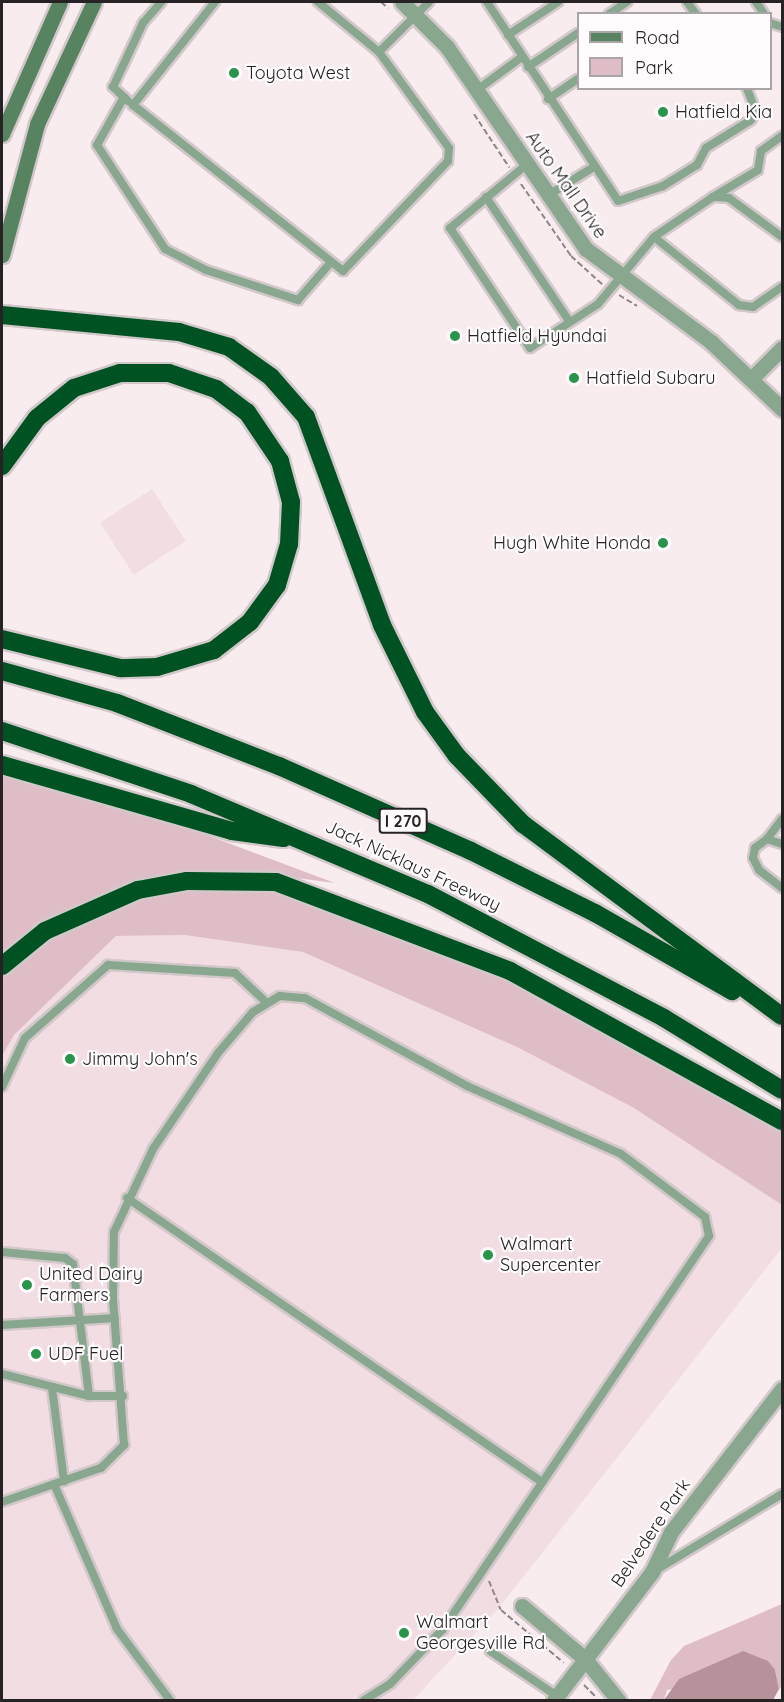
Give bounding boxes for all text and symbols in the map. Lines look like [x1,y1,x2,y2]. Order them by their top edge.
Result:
legend [577,12,772,90]
text: Road [635,26,680,49]
text: Park [635,56,673,79]
place label: Toyota West [246,62,350,84]
marker: Toyota West [227,66,241,80]
place label: Hatfield Kia [675,101,772,123]
marker: Hatfield Kia [656,105,670,119]
street label: Auto Mall Drive [521,127,611,243]
place label: Hatfield Hyundai [467,325,607,347]
marker: Hatfield Hyundai [448,329,462,343]
place label: Hatfield Subaru [586,367,716,389]
marker: Hatfield Subaru [567,371,581,385]
place label: Hugh White Honda [493,532,651,554]
marker: Hugh White Honda [656,536,670,550]
road number: I 270 [378,808,428,834]
street label: Jack Nicklaus Freeway [322,816,504,916]
place label: Jimmy John's [82,1048,198,1070]
marker: Jimmy John's [63,1052,77,1066]
place label: Walmart Supercenter [500,1234,601,1276]
marker: Walmart Supercenter [481,1248,495,1262]
place label: United Dairy Farmers [39,1264,143,1306]
marker: United Dairy Farmers [20,1278,34,1292]
place label: UDF Fuel [48,1343,123,1365]
marker: UDF Fuel [29,1347,43,1361]
street label: Belvedere Park [607,1475,695,1591]
place label: Walmart Georgesville Rd [416,1612,545,1654]
marker: Walmart Georgesville Rd [397,1626,411,1640]

